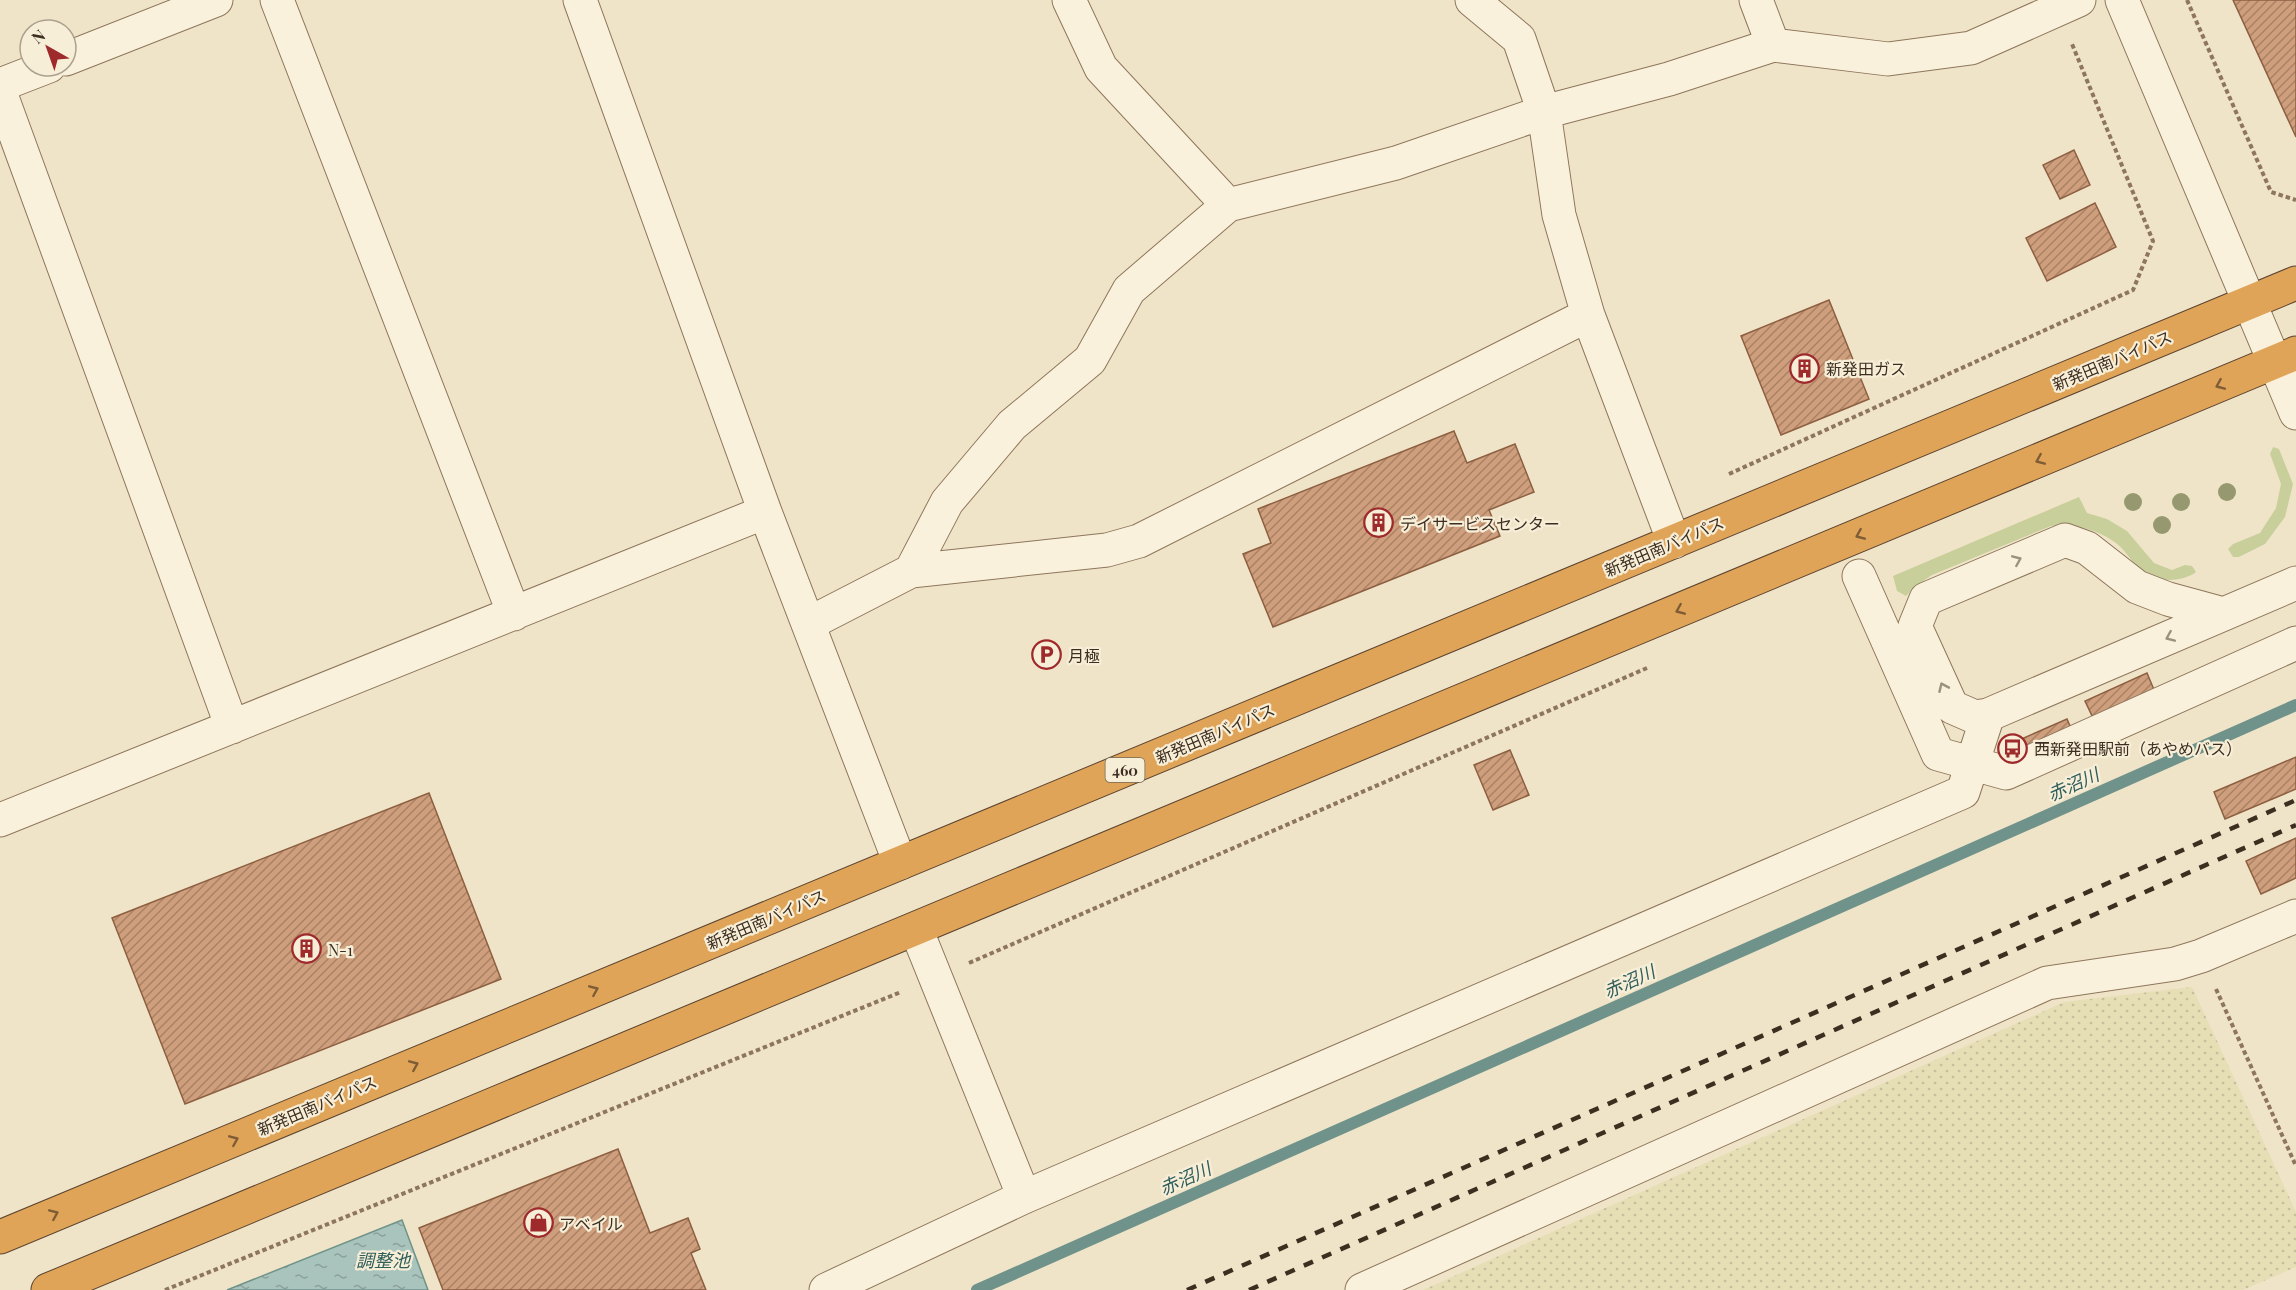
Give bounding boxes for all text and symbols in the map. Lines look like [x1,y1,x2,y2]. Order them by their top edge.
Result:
north arrow [18,18,78,78]
text: N [27,24,50,48]
street label: 新発田南バイパス [2049,325,2175,395]
building icon: 新発田ガス [1789,352,1821,384]
place label: 新発田ガス [1826,358,1906,379]
one-way arrow [2215,378,2226,390]
one-way arrow [2036,453,2047,465]
building icon: デイサービスセンター [1363,507,1395,539]
street label: 新発田南バイパス [1601,511,1727,581]
place label: デイサービスセンター [1400,513,1560,534]
one-way arrow [1856,528,1867,540]
one-way arrow [2011,556,2022,568]
one-way arrow [1676,603,1687,615]
one-way arrow [2165,630,2176,642]
parking icon: 月極 [1031,639,1063,671]
place label: 月極 [1068,645,1100,666]
one-way arrow [1938,683,1950,694]
street label: 新発田南バイパス [1152,698,1278,768]
bus stop icon: 西新発田駅前（あやめバス） [1997,732,2029,764]
place label: 西新発田駅前（あやめバス） [2034,738,2242,759]
road number: 460 [1106,758,1144,782]
water label: 赤沼川 [2043,761,2104,806]
street label: 新発田南バイパス [703,884,829,954]
building icon: N-1 [291,933,323,965]
place label: N-1 [328,939,353,960]
water label: 赤沼川 [1599,958,1660,1003]
one-way arrow [588,985,599,997]
one-way arrow [408,1060,419,1072]
street label: 新発田南バイパス [254,1070,380,1140]
one-way arrow [228,1135,239,1147]
water label: 赤沼川 [1155,1155,1216,1200]
shop icon: アベイル [522,1207,554,1239]
one-way arrow [48,1209,59,1221]
place label: アベイル [559,1213,623,1234]
water label: 調整池 [356,1248,412,1272]

